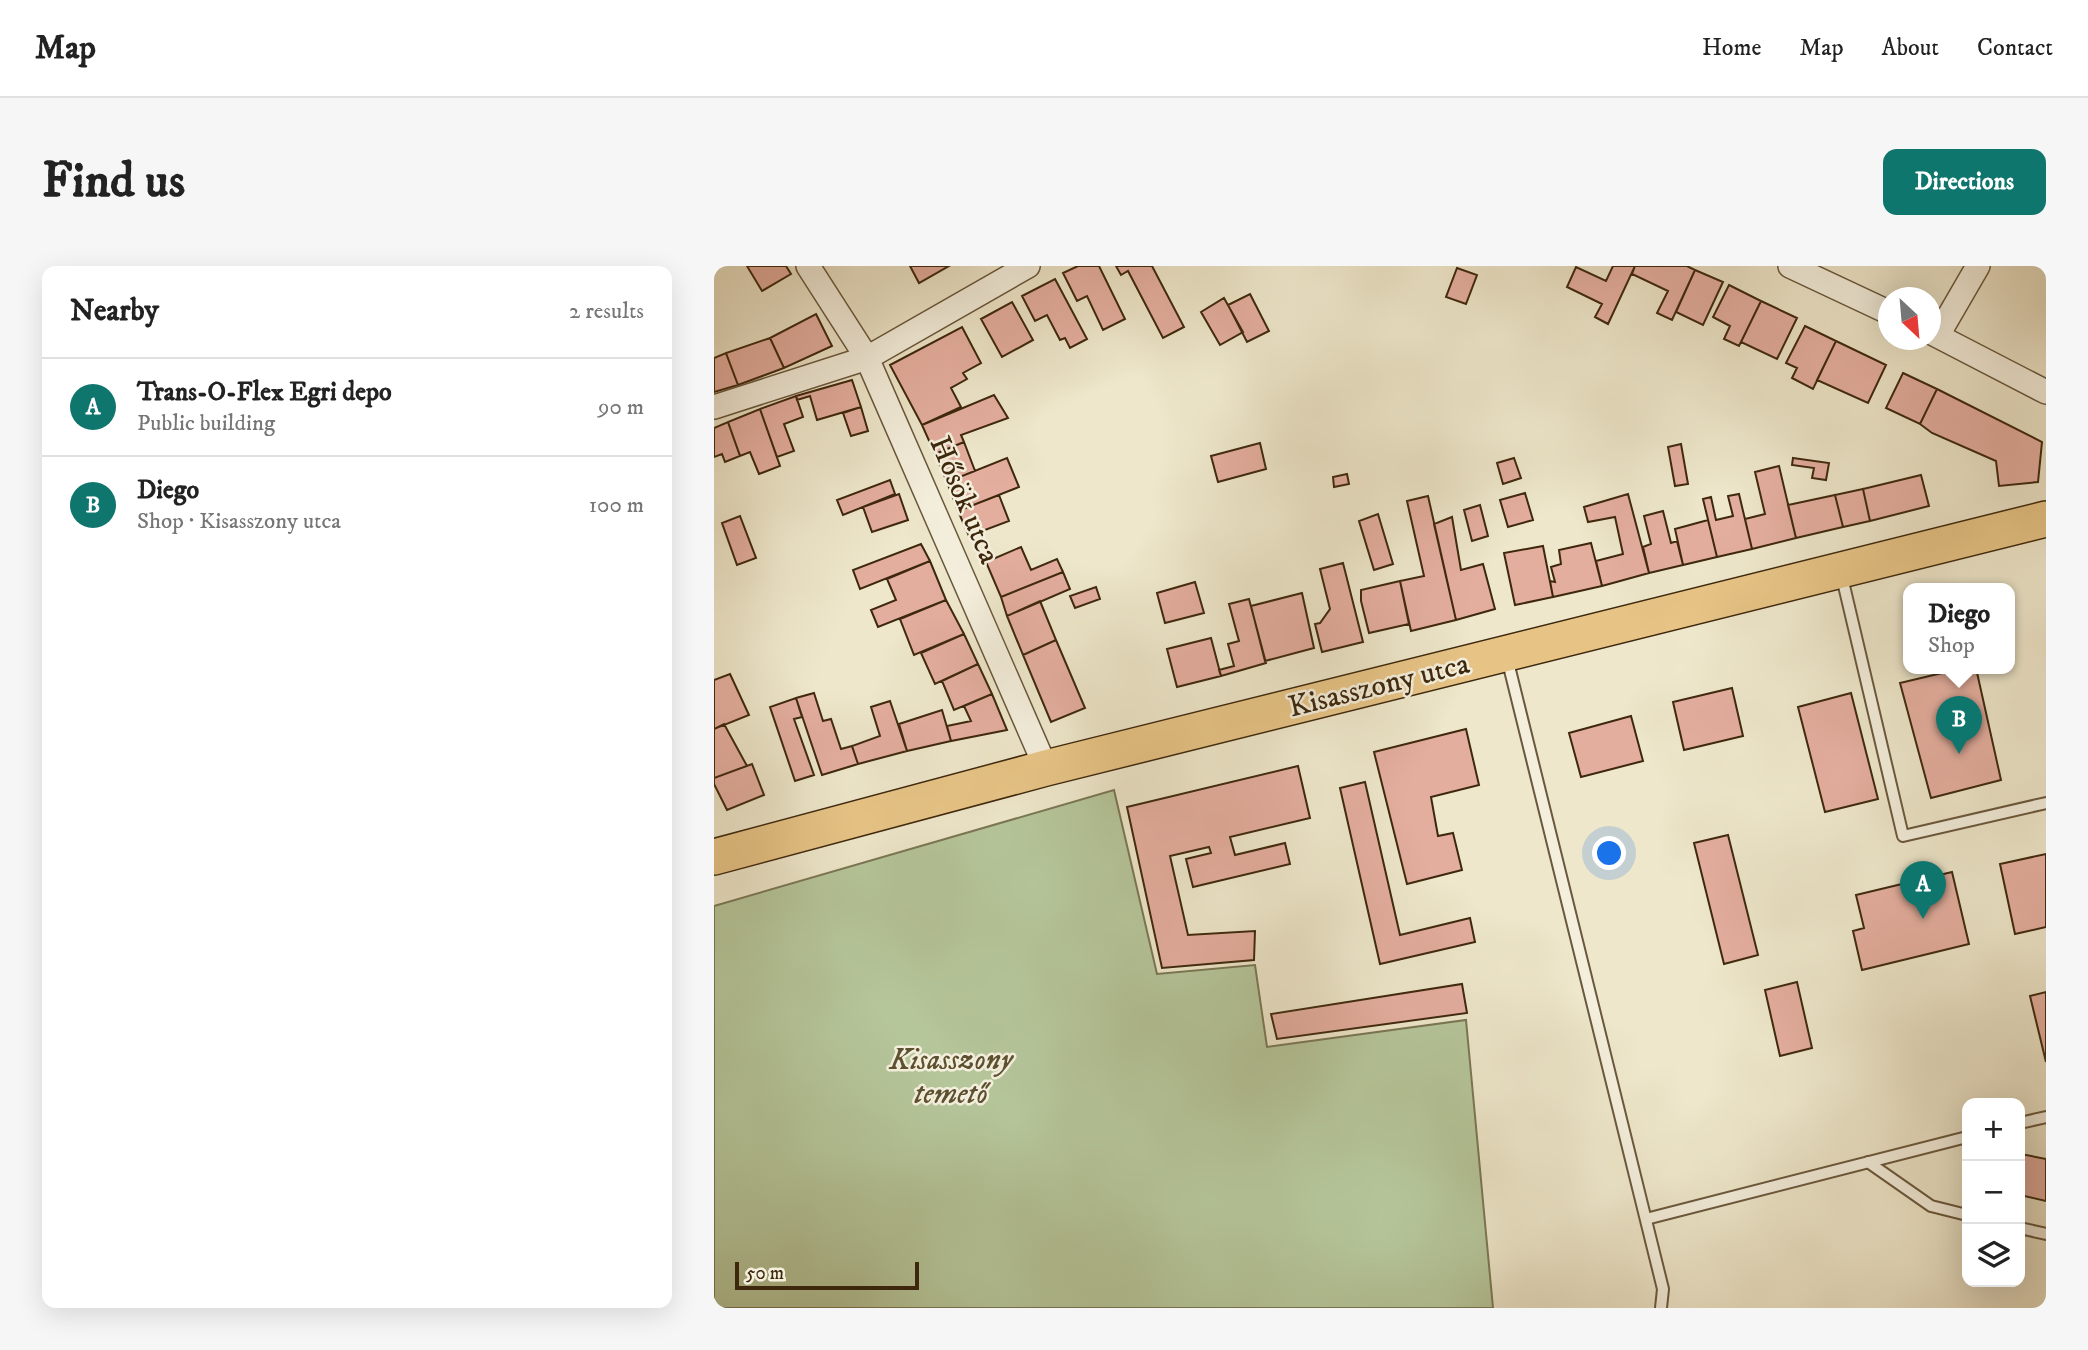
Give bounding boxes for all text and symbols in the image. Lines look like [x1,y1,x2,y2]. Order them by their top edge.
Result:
text: Map [35,28,96,69]
text: Home [1702,33,1761,63]
text: Map [1799,33,1844,63]
text: About [1882,33,1939,63]
text: Contact [1977,33,2053,63]
button: Directions [1883,149,2046,215]
text: Find us [42,151,185,213]
north arrow [1878,287,1941,350]
text: Nearby [70,293,159,330]
text: 2 results [569,297,644,326]
text: Trans-O-Flex Egri depo [137,376,392,409]
text: A [86,393,100,422]
text: 90 m [598,393,644,422]
text: Public building [137,409,275,438]
street label: Hősök utca [921,431,1007,570]
text: Diego [137,474,199,507]
text: B [86,491,100,520]
text: 100 m [589,491,644,520]
text: Shop · Kisasszony utca [137,507,341,536]
popup [1903,583,2015,674]
text: Diego [1928,598,1990,631]
text: Shop [1928,631,1975,660]
street label: Kisasszony utca [1285,646,1474,726]
pin: B [1936,696,1982,754]
your location [1592,836,1626,870]
pin: A [1900,861,1946,919]
park label: Kisasszony temető [888,1042,1015,1113]
map controls [1962,1098,2025,1287]
button: + [1962,1098,2025,1161]
button: − [1962,1161,2025,1224]
button: layers [1962,1224,2025,1287]
scale bar [735,1259,919,1291]
text: 50 m [746,1262,784,1285]

